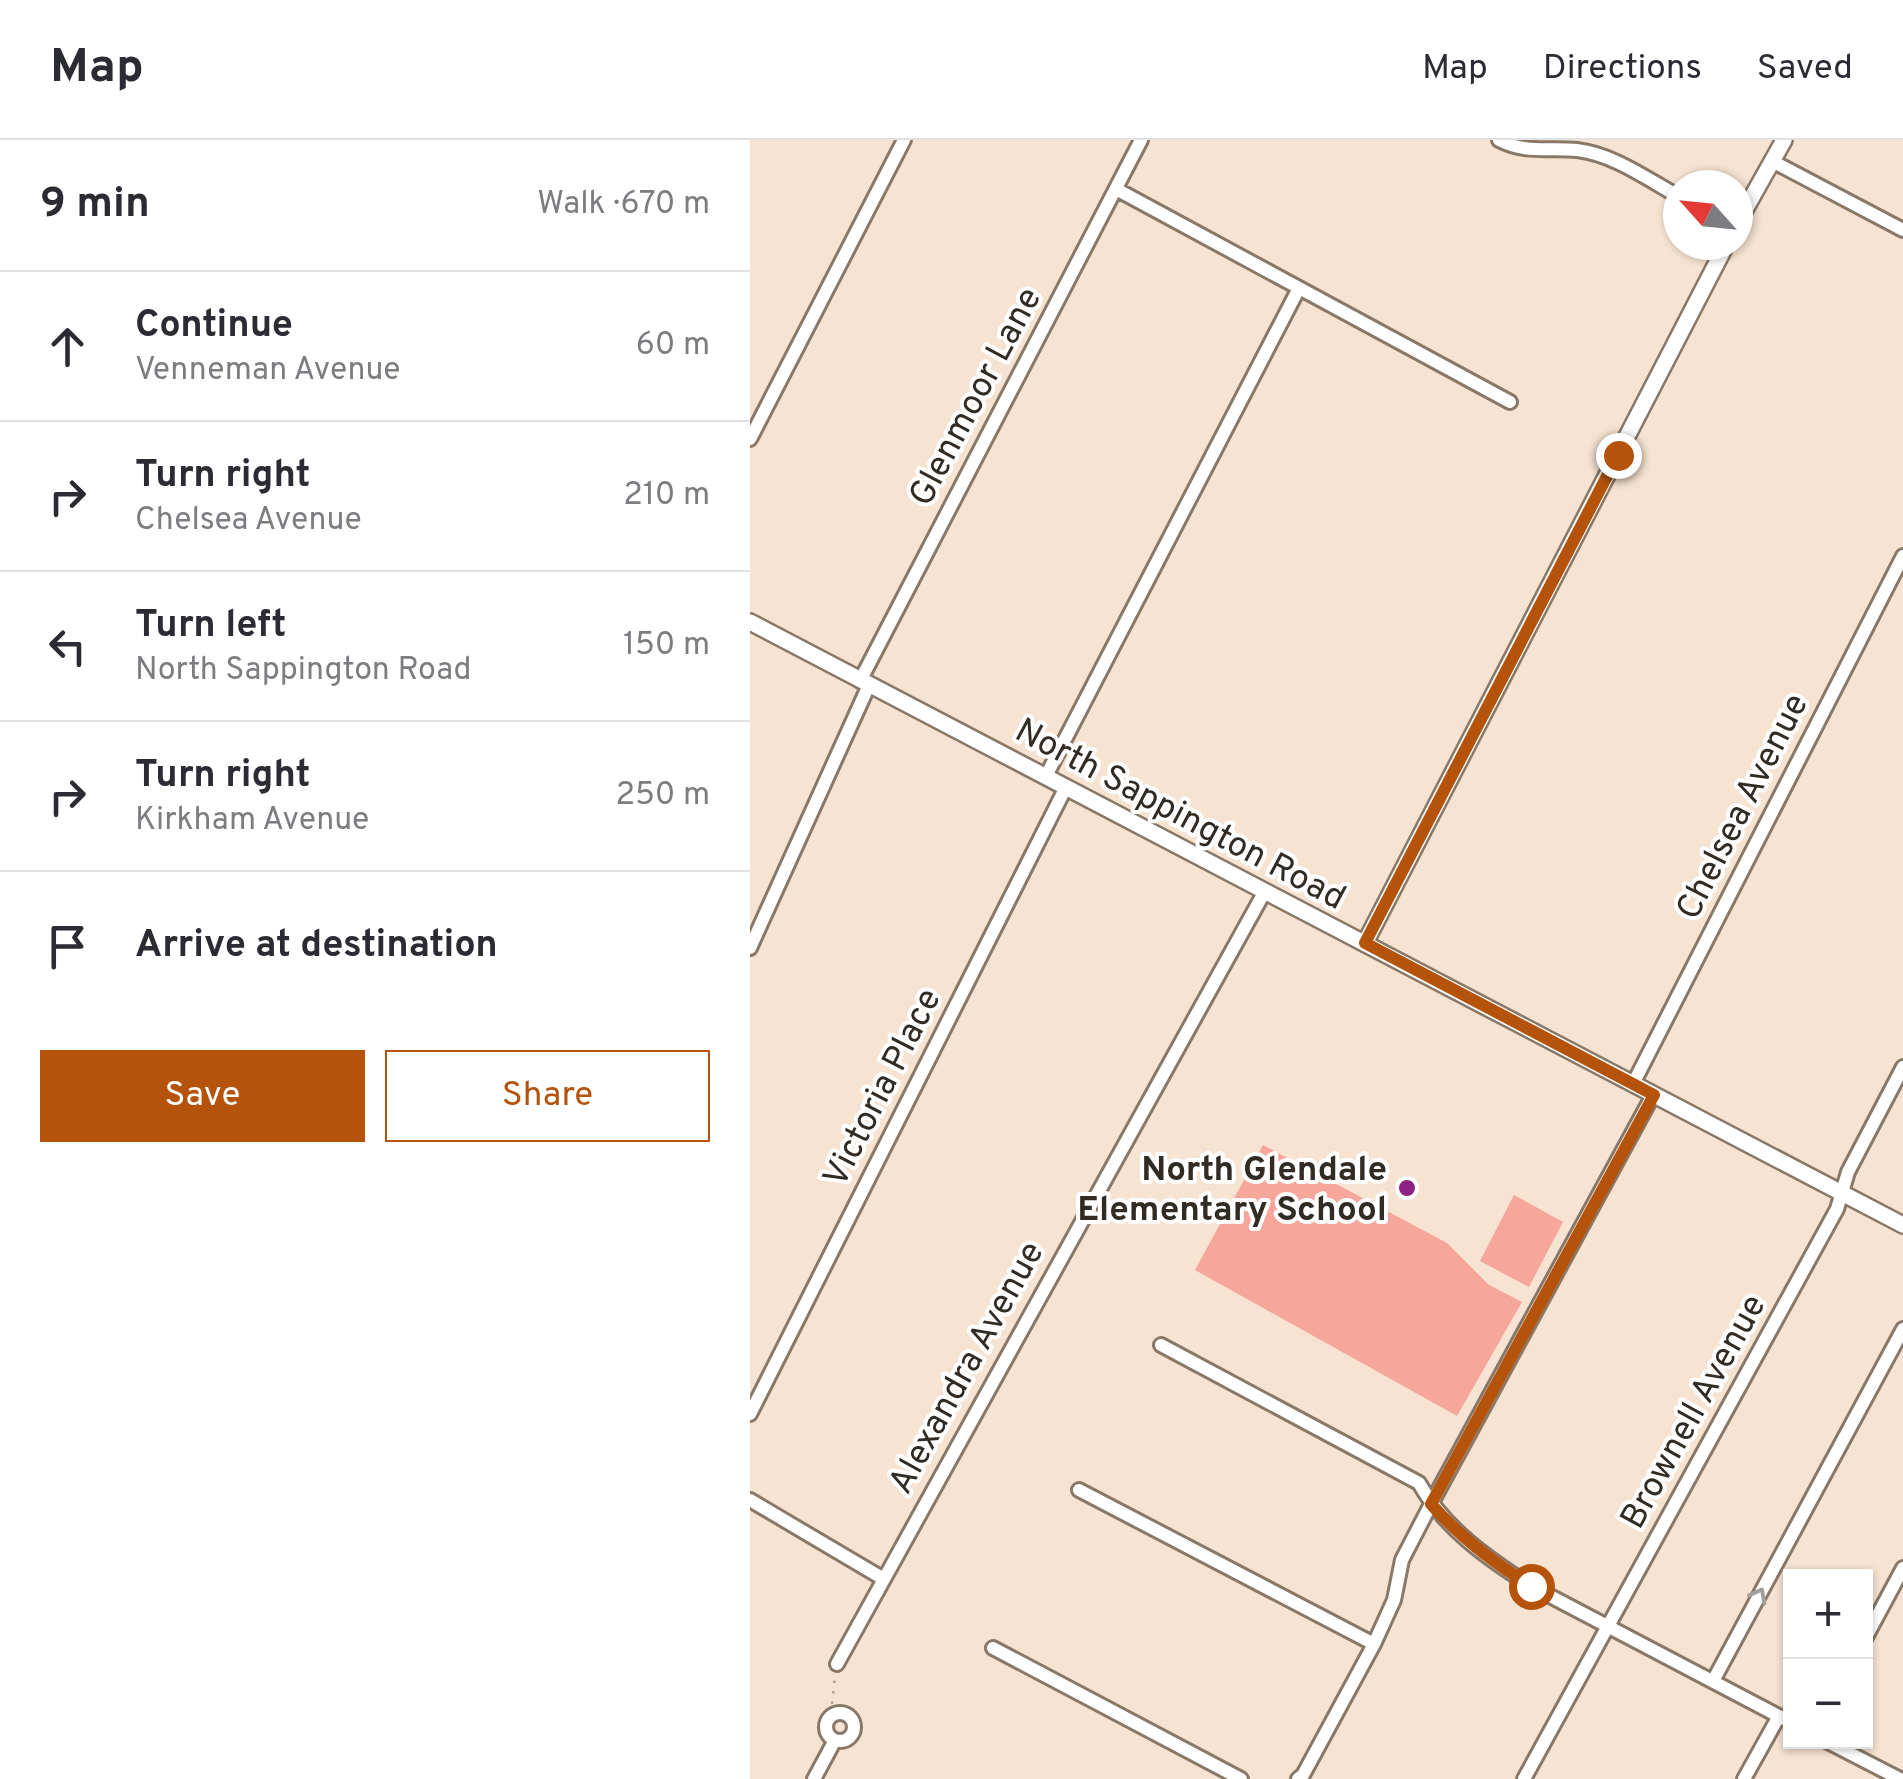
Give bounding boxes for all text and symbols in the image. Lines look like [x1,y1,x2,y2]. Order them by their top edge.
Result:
text: Map [50,39,144,99]
text: Map [1422,47,1488,91]
text: Directions [1543,47,1702,91]
text: Saved [1757,47,1853,91]
north arrow [1663,170,1753,260]
text: 9 min [40,179,150,232]
text: Walk · 670 m [537,185,710,225]
street label: Glenmoor Lane [901,280,1053,514]
text: Continue [135,302,293,351]
icon: ahead [40,319,95,374]
text: 60 m [636,326,710,366]
text: Venneman Avenue [135,351,401,391]
route end [1596,433,1642,479]
text: Turn right [135,452,310,501]
icon: right [40,469,95,524]
text: 210 m [623,476,710,516]
text: Chelsea Avenue [135,501,362,541]
text: Turn left [135,602,287,651]
icon: left [40,619,95,674]
text: 150 m [623,626,710,666]
text: North Sappington Road [135,651,471,691]
street label: Chelsea Avenue [1668,687,1820,928]
street label: North Sappington Road [1007,710,1352,921]
text: Turn right [135,752,310,801]
icon: right [40,769,95,824]
text: 250 m [615,776,710,816]
text: Kirkham Avenue [135,801,369,841]
icon: arrive [40,919,95,974]
text: Arrive at destination [135,922,498,971]
street label: Victoria Place [815,982,952,1195]
button: Save [40,1050,365,1142]
button: Share [385,1050,710,1142]
place label: North Glendale Elementary School [1077,1149,1387,1233]
marker: North Glendale Elementary School [1396,1177,1418,1199]
street label: Alexandra Avenue [880,1235,1055,1502]
street label: Brownell Avenue [1612,1288,1777,1537]
route start [1509,1564,1555,1610]
map controls [1783,1569,1873,1749]
button: + [1783,1569,1873,1659]
one-way arrow [1747,1588,1766,1606]
button: − [1783,1659,1873,1749]

